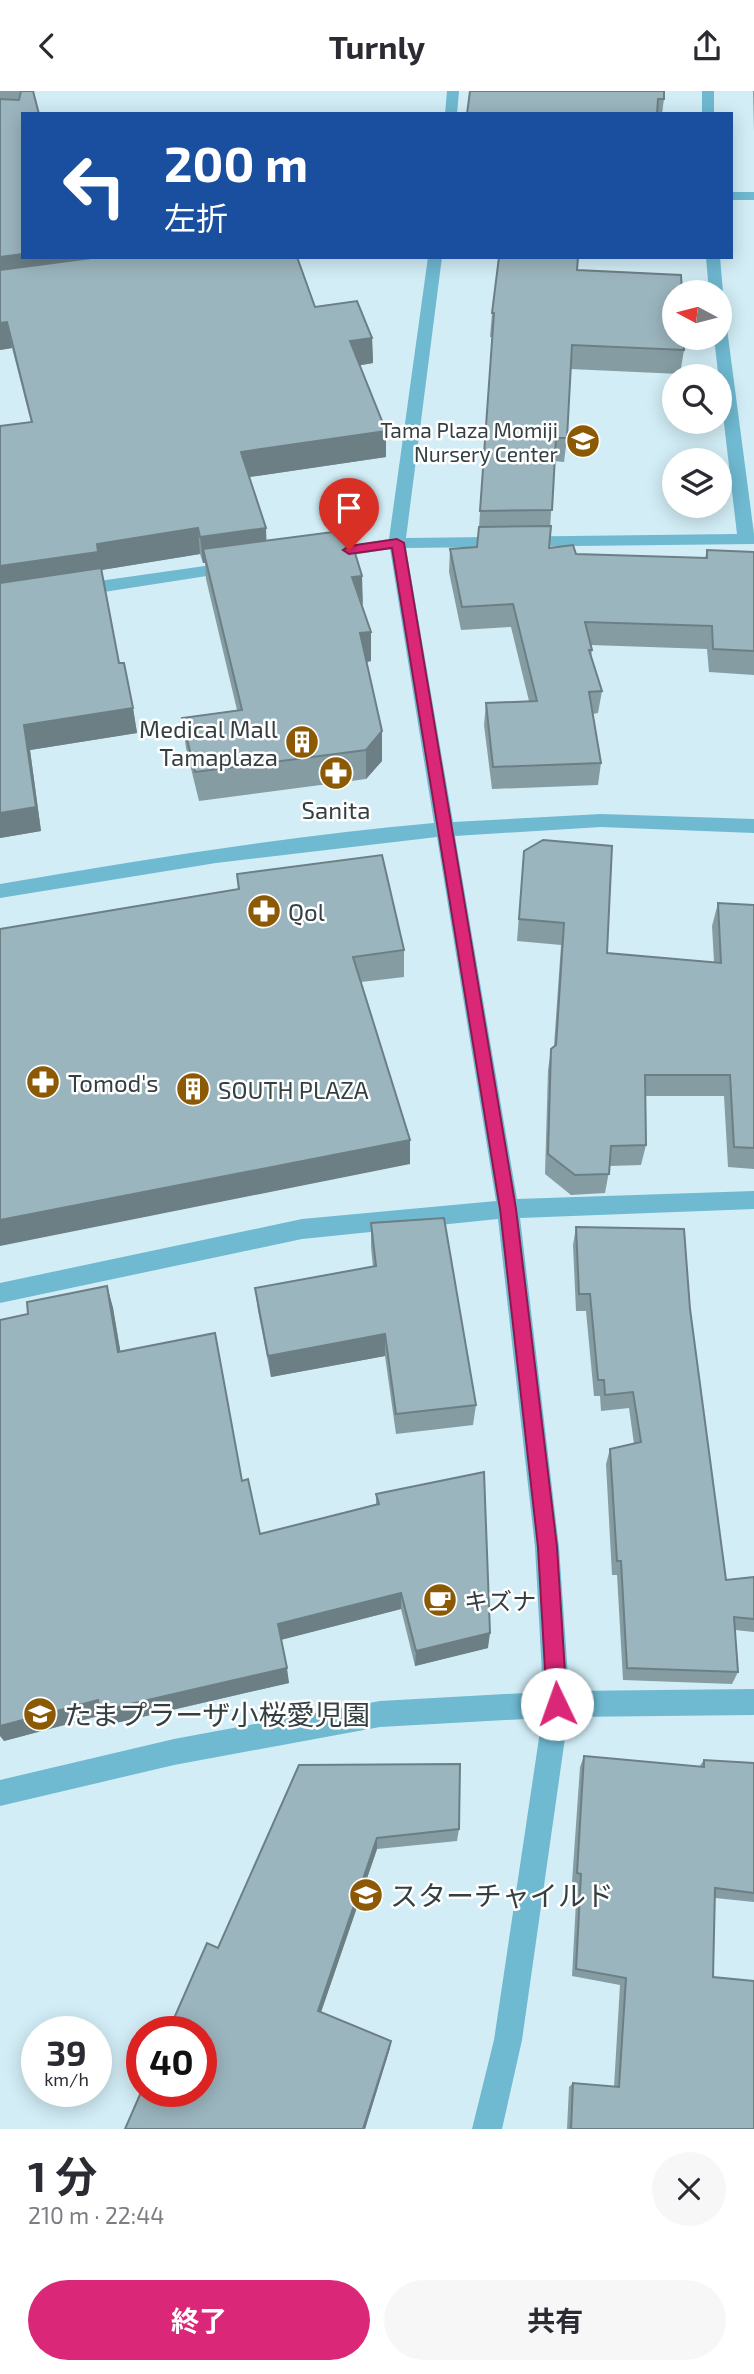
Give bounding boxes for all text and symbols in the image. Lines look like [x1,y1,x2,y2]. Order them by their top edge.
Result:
icon: back [28,27,66,65]
text: Turnly [329,27,425,65]
icon: share [688,27,726,65]
text: 200 m [164,133,308,192]
icon: left [49,140,140,231]
text: 左折 [164,198,228,236]
north arrow [662,280,732,350]
map controls [662,280,732,518]
button: search [662,364,732,434]
place label: Tama Plaza Momiji Nursery Center [380,417,559,466]
school or university icon: Tama Plaza Momiji Nursery Center [564,422,602,460]
button: layers [662,448,732,518]
pin [319,478,379,550]
icon: arrive [330,489,368,527]
place label: Medical Mall Tamaplaza [139,714,278,771]
building icon: Medical Mall Tamaplaza [283,723,321,761]
pharmacy icon: Sanita [317,754,355,792]
place label: Sanita [302,795,370,824]
pharmacy icon: Qol [245,892,283,930]
place label: Qol [288,897,325,926]
pharmacy icon: Tomod's [24,1063,62,1101]
place label: Tomod's [68,1068,159,1097]
building icon: SOUTH PLAZA [174,1070,212,1108]
place label: SOUTH PLAZA [218,1075,369,1104]
cafe icon: キズナ [421,1581,459,1619]
place label: キズナ [464,1586,536,1615]
position arrow [520,1667,594,1741]
school or university icon: たまプラーザ小桜愛児園 [21,1695,59,1733]
place label: たまプラーザ小桜愛児園 [64,1697,371,1731]
school or university icon: スターチャイルド [347,1876,385,1914]
place label: スターチャイルド [390,1878,614,1912]
speed limit sign: 40 [126,2016,217,2107]
text: 39 [46,2031,87,2073]
text: km/h [44,2068,89,2090]
text: 1 分 [28,2150,97,2200]
button: close [652,2152,726,2226]
text: 210 m · 22:44 [28,2201,164,2229]
button: 終了 [28,2280,370,2360]
button: 共有 [384,2280,726,2360]

